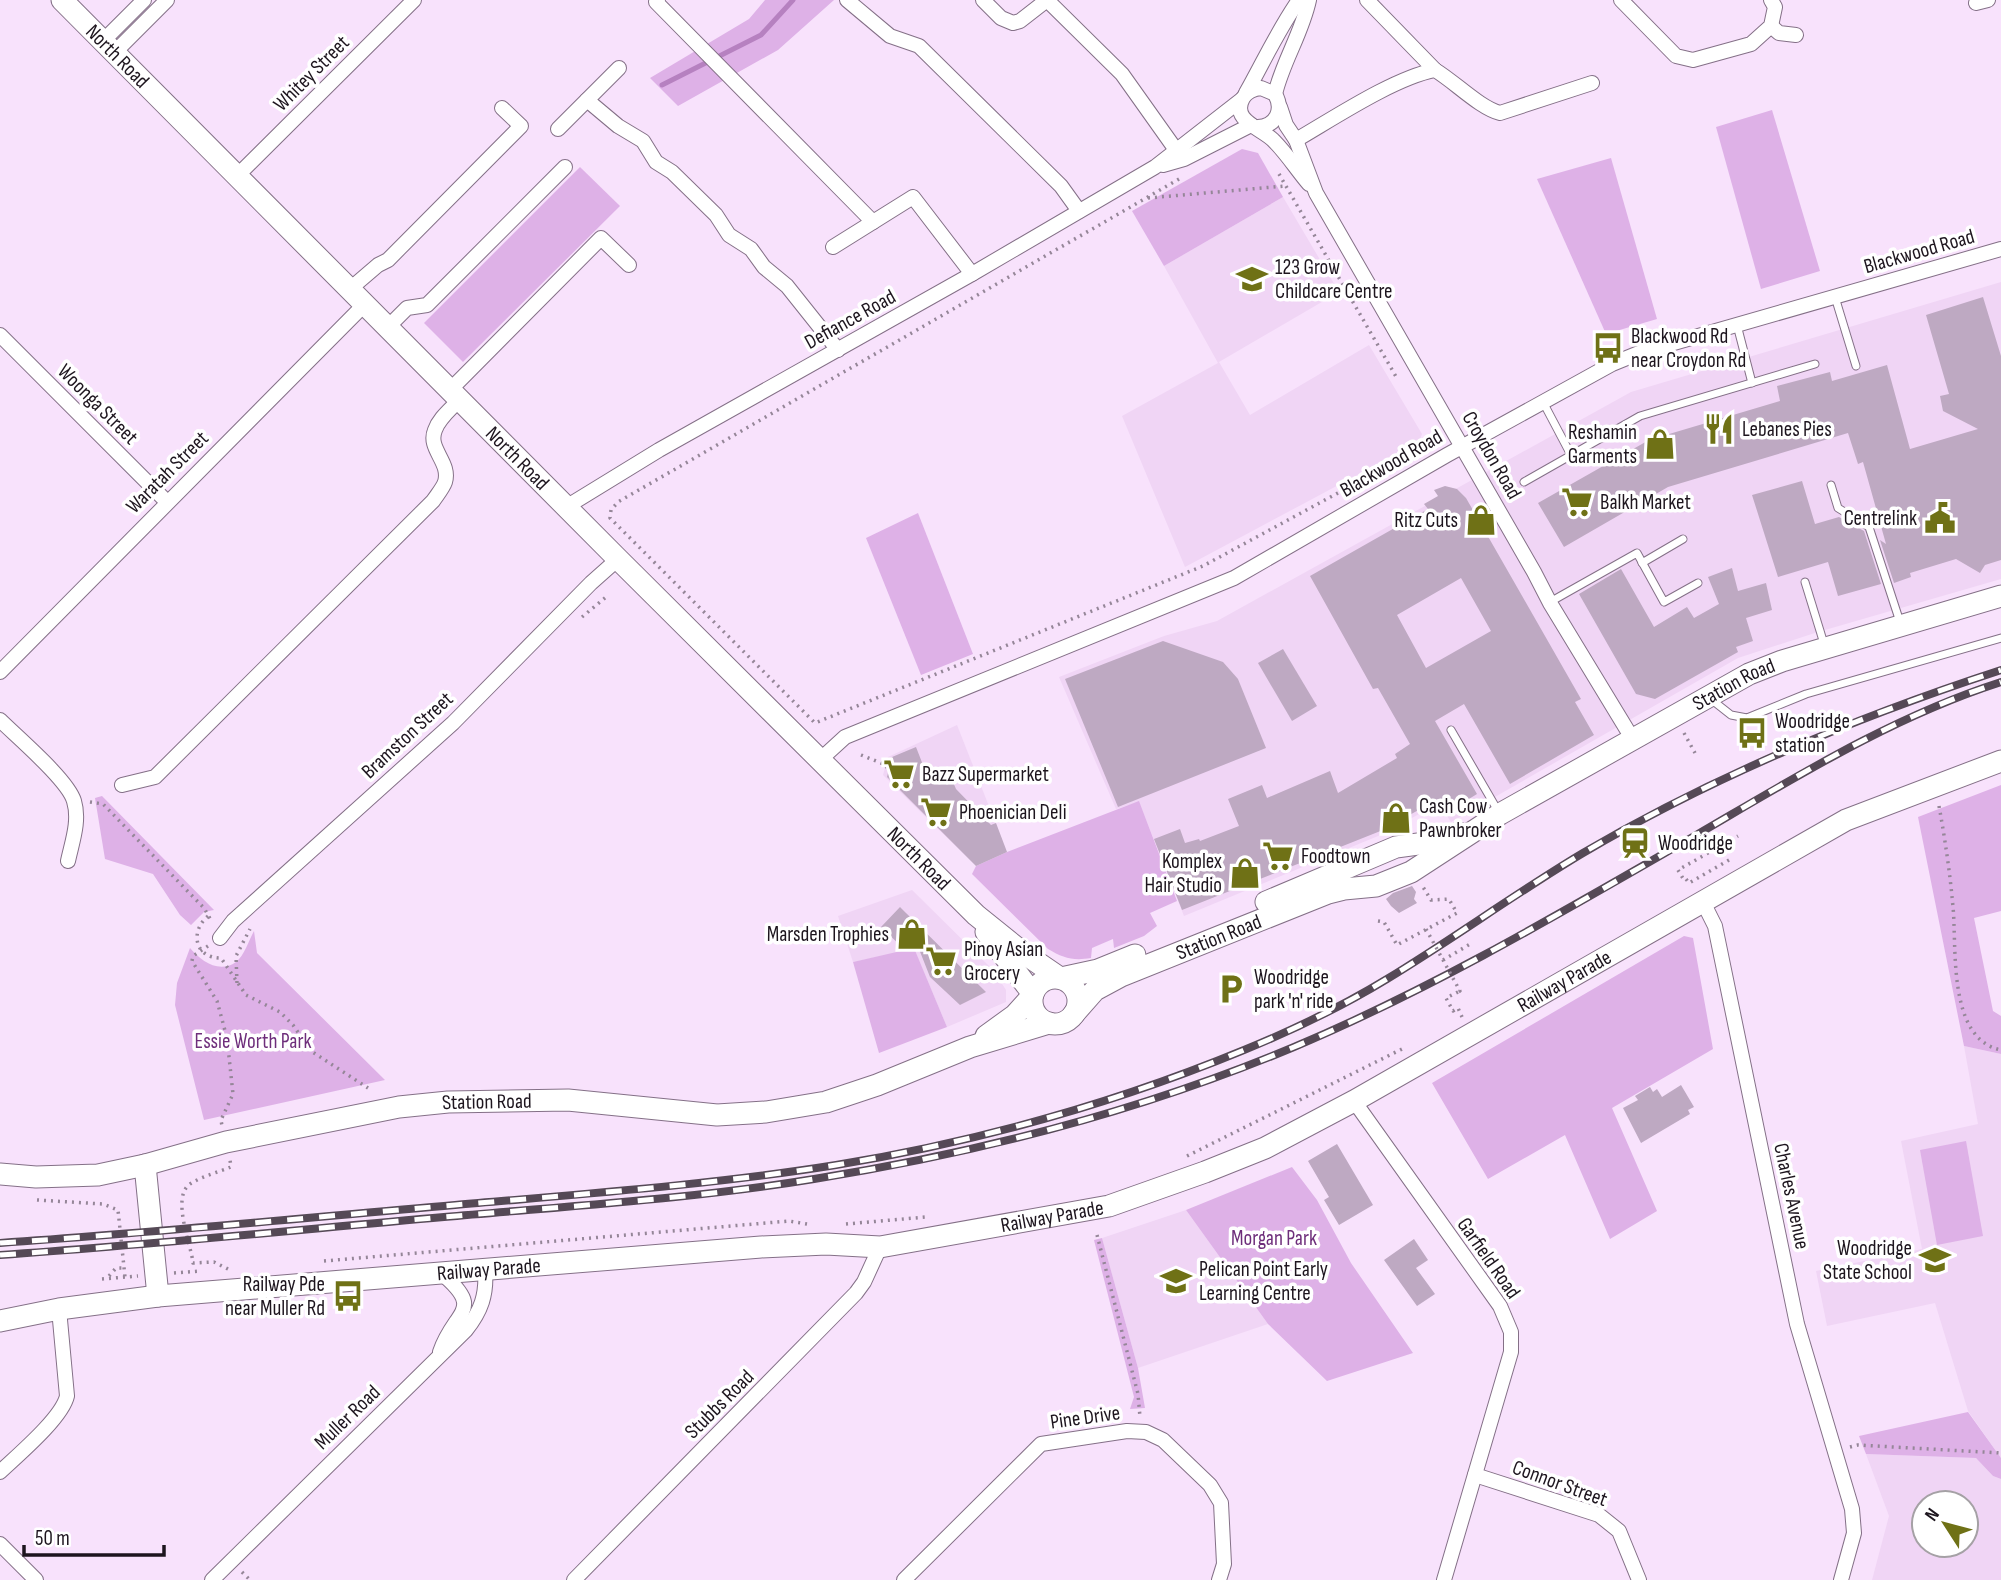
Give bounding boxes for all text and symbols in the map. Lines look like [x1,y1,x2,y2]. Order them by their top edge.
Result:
street label: North Road [80,19,154,93]
street label: Whitey Street [268,30,354,116]
street label: Blackwood Road [1861,224,1977,279]
place label: 123 Grow Childcare Centre [1275,255,1393,304]
school or university icon: 123 Grow Childcare Centre [1235,262,1269,296]
street label: Defiance Road [800,284,900,355]
place label: Blackwood Rd near Croydon Rd [1631,324,1746,373]
bus stop icon: Blackwood Rd near Croydon Rd [1591,331,1625,365]
street label: Woonga Street [52,359,143,450]
street label: Croydon Road [1456,407,1527,504]
restaurant icon: Lebanes Pies [1702,412,1736,446]
place label: Lebanes Pies [1742,417,1832,442]
place label: Reshamin Garments [1568,420,1637,469]
street label: North Road [480,421,554,495]
street label: Blackwood Road [1336,424,1447,503]
street label: Waratah Street [121,426,214,519]
shop icon: Reshamin Garments [1643,427,1677,461]
supermarket icon: Balkh Market [1560,485,1594,519]
place label: Balkh Market [1600,490,1691,515]
public building icon: Centrelink [1923,501,1957,535]
shop icon: Ritz Cuts [1464,503,1498,537]
place label: Centrelink [1844,506,1917,531]
place label: Ritz Cuts [1394,508,1458,533]
street label: Station Road [1688,653,1779,716]
street label: Bramston Street [356,687,458,784]
place label: Woodridge station [1775,709,1850,758]
bus stop icon: Woodridge station [1735,716,1769,750]
supermarket icon: Bazz Supermarket [882,757,916,791]
place label: Bazz Supermarket [922,762,1049,787]
place label: Cash Cow Pawnbroker [1419,794,1502,843]
supermarket icon: Phoenician Deli [919,795,953,829]
place label: Phoenician Deli [959,800,1067,825]
shop icon: Cash Cow Pawnbroker [1379,801,1413,835]
street label: North Road [882,822,956,896]
station icon: Woodridge [1618,826,1652,860]
place label: Woodridge [1658,831,1733,856]
supermarket icon: Foodtown [1261,839,1295,873]
place label: Foodtown [1301,844,1371,869]
place label: Komplex Hair Studio [1144,849,1222,898]
shop icon: Komplex Hair Studio [1228,856,1262,890]
street label: Station Road [1172,909,1265,966]
shop icon: Marsden Trophies [895,917,929,951]
place label: Marsden Trophies [767,922,889,947]
place label: Pinoy Asian Grocery [964,937,1043,986]
supermarket icon: Pinoy Asian Grocery [924,944,958,978]
street label: Railway Parade [1513,945,1616,1018]
place label: Woodridge park 'n' ride [1254,965,1333,1014]
parking icon: Woodridge park 'n' ride [1214,972,1248,1006]
park label: Essie Worth Park [195,1029,311,1054]
street label: Station Road [441,1089,532,1116]
street label: Charles Avenue [1768,1141,1815,1251]
street label: Railway Parade [999,1195,1106,1238]
street label: Garfield Road [1452,1213,1526,1304]
park label: Morgan Park [1231,1226,1317,1251]
place label: Woodridge State School [1823,1236,1912,1285]
school or university icon: Woodridge State School [1918,1243,1952,1277]
street label: Railway Parade [436,1253,542,1286]
place label: Pelican Point Early Learning Centre [1199,1257,1328,1306]
school or university icon: Pelican Point Early Learning Centre [1159,1264,1193,1298]
place label: Railway Pde near Muller Rd [225,1272,325,1321]
bus stop icon: Railway Pde near Muller Rd [331,1279,365,1313]
street label: Stubbs Road [680,1365,759,1444]
street label: Muller Road [309,1380,385,1455]
street label: Pine Drive [1049,1400,1122,1435]
street label: Connor Street [1509,1455,1611,1512]
north arrow [1910,1489,1980,1559]
text: N [1920,1504,1945,1526]
scale bar [24,1514,164,1558]
text: 50 m [35,1526,70,1551]

